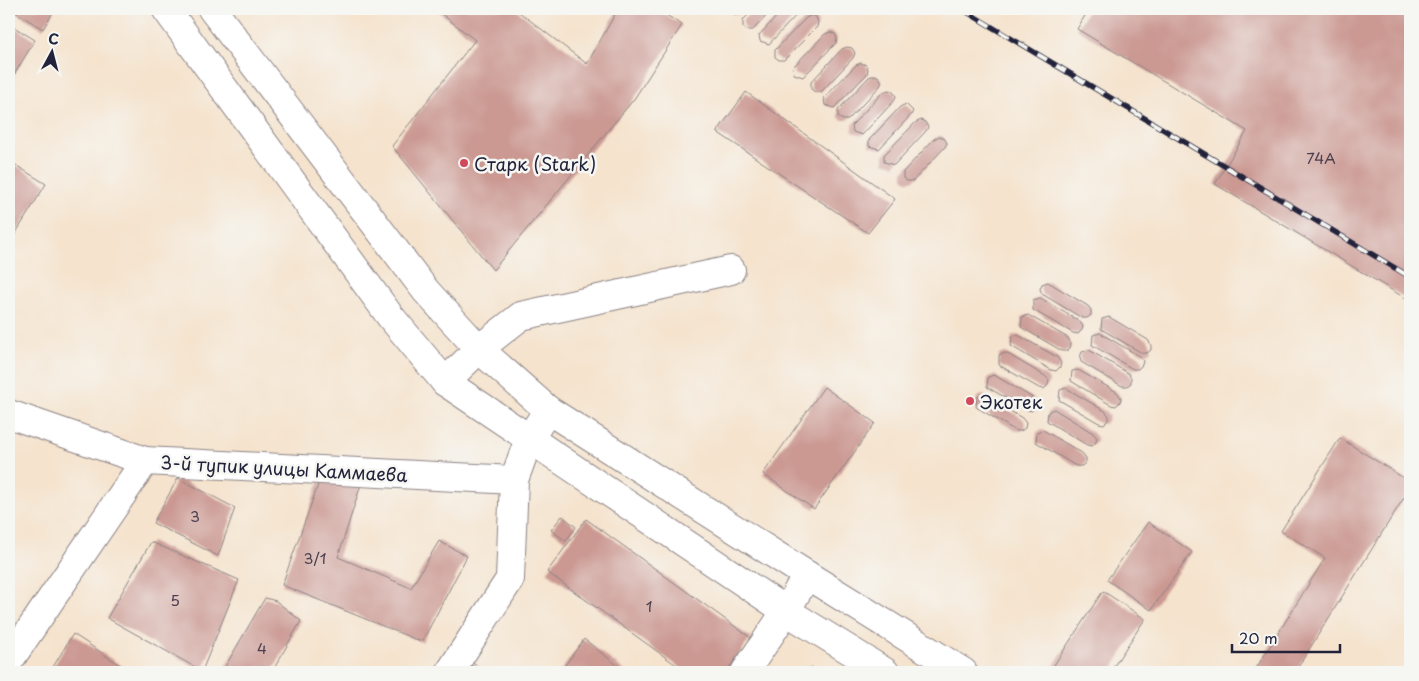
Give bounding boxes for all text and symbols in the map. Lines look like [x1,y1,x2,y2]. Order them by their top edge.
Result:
north arrow [28,28,78,78]
text: С [47,28,60,50]
house number: 74А [1306,146,1336,169]
place label: Старк (Stark) [474,150,596,177]
marker: Старк (Stark) [458,157,470,169]
place label: Экотек [980,388,1043,415]
marker: Экотек [964,395,976,407]
street label: 3-й тупик улицы Каммаева [160,448,409,488]
house number: 3 [190,504,200,527]
house number: 3/1 [304,546,326,569]
house number: 5 [170,588,180,611]
house number: 1 [646,594,652,617]
scale bar [1232,621,1339,653]
text: 20 m [1239,626,1278,649]
house number: 4 [257,636,267,659]

